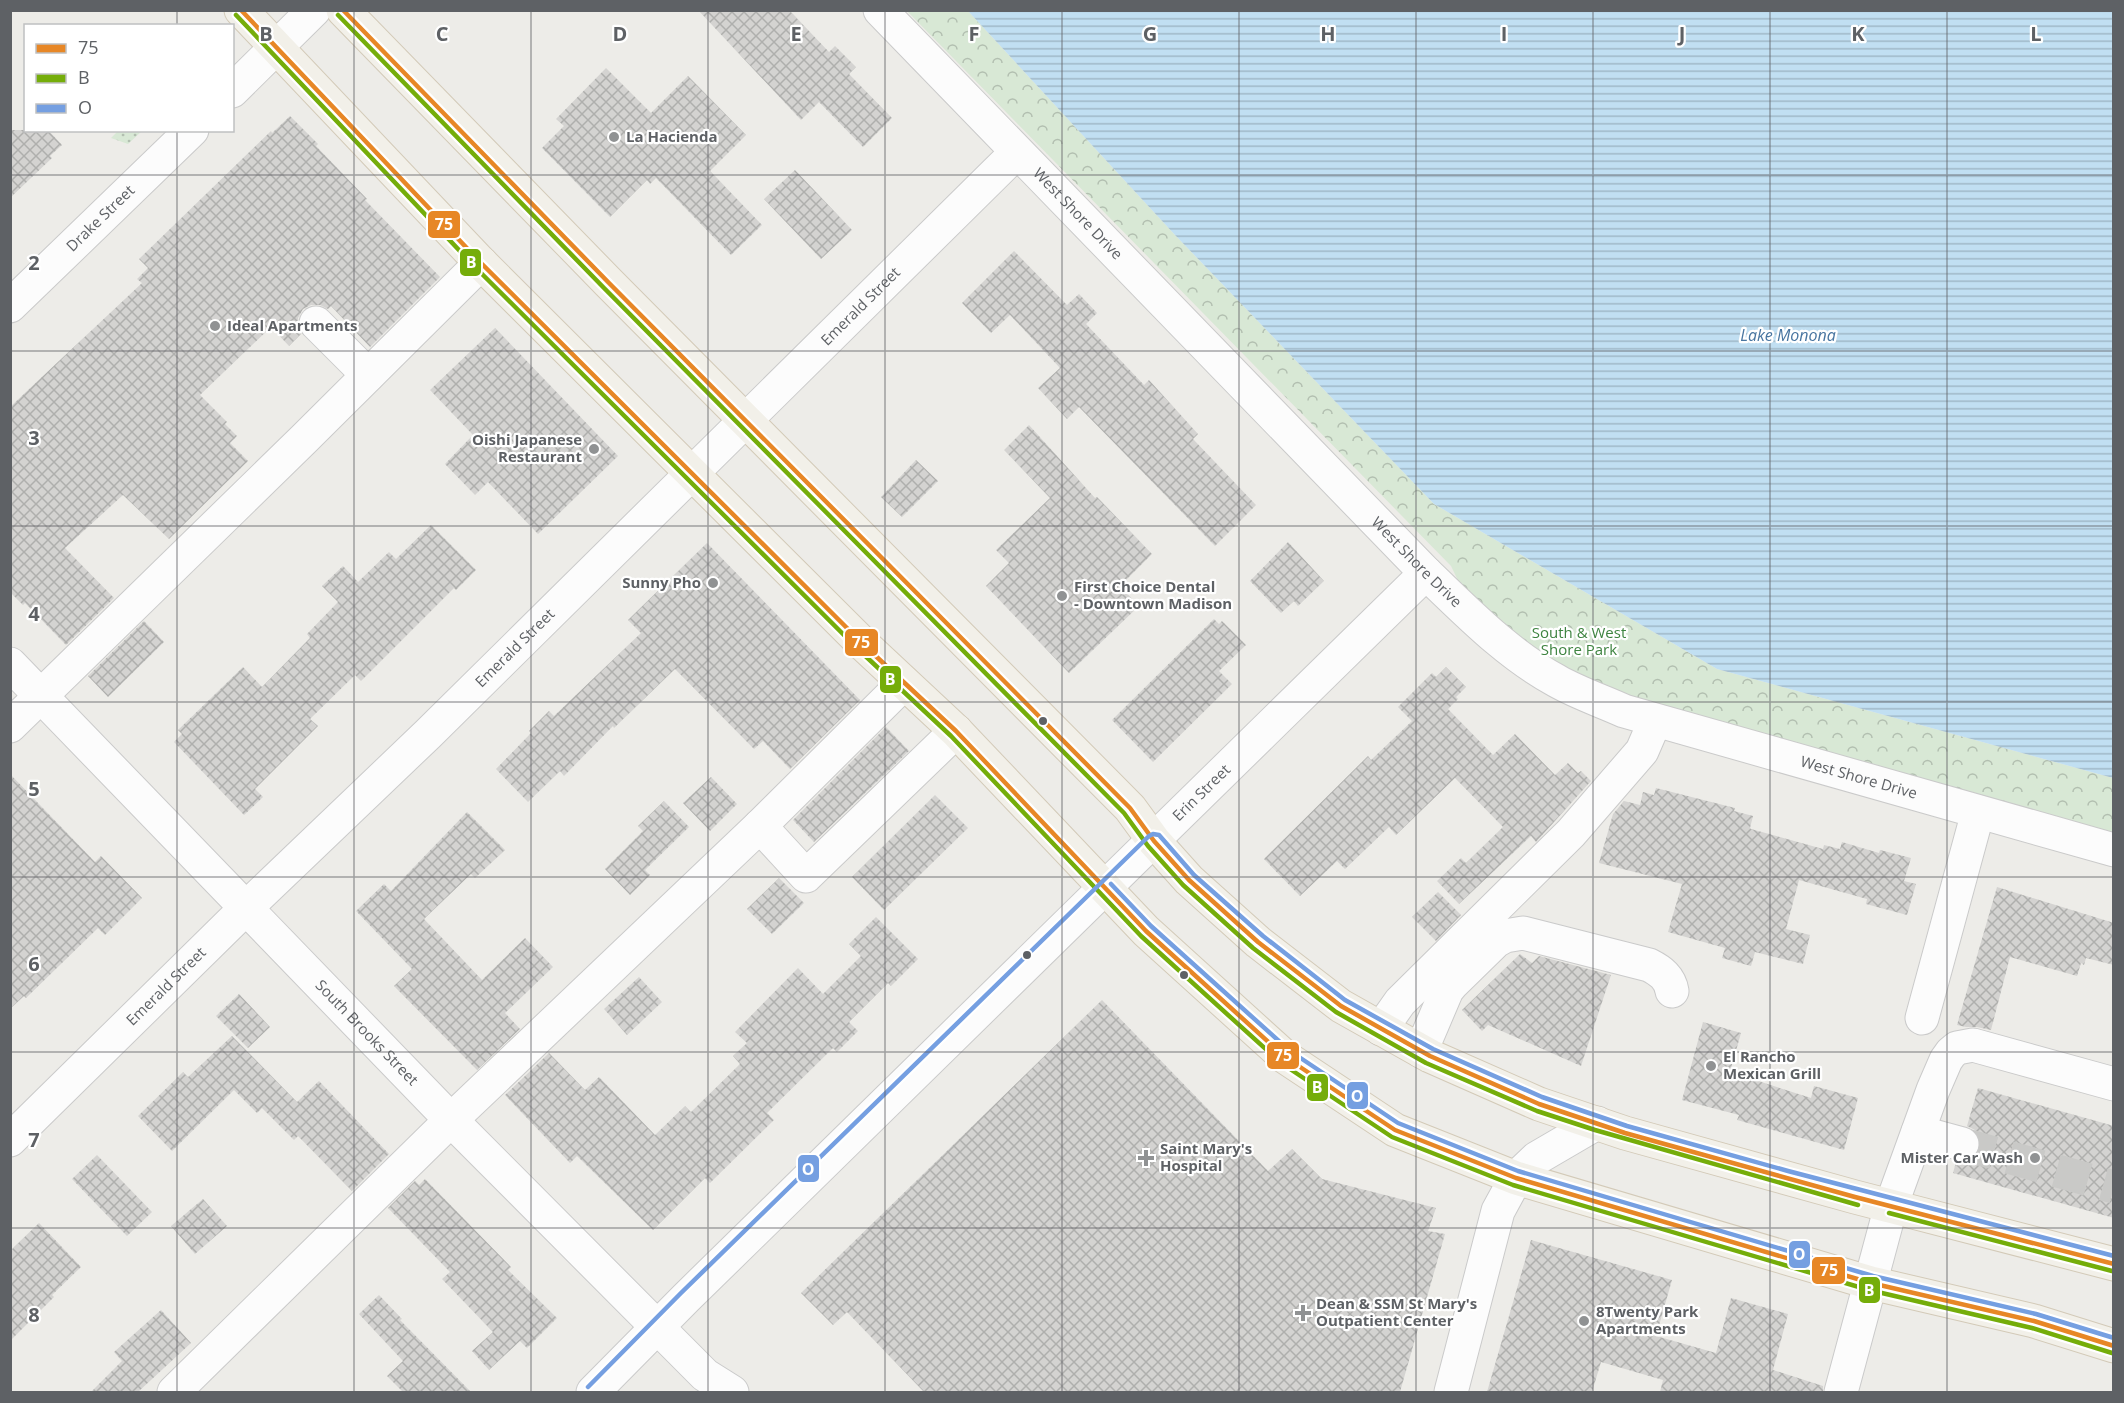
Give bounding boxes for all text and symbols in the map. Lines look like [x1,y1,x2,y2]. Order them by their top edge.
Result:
text: B [259,20,273,47]
text: C [436,20,449,47]
text: D [613,20,627,47]
text: E [790,20,802,47]
text: F [969,20,979,47]
text: G [1143,20,1157,47]
text: H [1320,20,1336,47]
text: I [1501,20,1507,47]
text: J [1677,20,1685,47]
text: K [1851,20,1865,47]
text: L [2030,20,2042,47]
legend [24,24,234,132]
text: 75 [78,35,99,59]
text: B [78,65,90,89]
text: O [78,95,92,119]
place label: La Hacienda [626,126,718,146]
marker: La Hacienda [607,130,621,144]
street label: West Shore Drive [1029,163,1128,263]
street label: Drake Street [61,180,138,255]
line badge: 75 [427,210,461,239]
text: 75 [435,213,453,235]
line badge: B [459,248,482,277]
text: 2 [28,249,40,276]
text: B [466,251,476,273]
street label: Emerald Street [816,262,904,349]
place label: Ideal Apartments [227,315,358,335]
marker: Ideal Apartments [208,319,222,333]
water label: Lake Monona [1740,324,1836,346]
text: 3 [28,424,40,451]
place label: Oishi Japanese Restaurant [472,429,582,466]
marker: Oishi Japanese Restaurant [587,442,601,456]
street label: West Shore Drive [1368,512,1467,611]
place label: Sunny Pho [622,572,701,592]
marker: Sunny Pho [706,576,720,590]
place label: First Choice Dental - Downtown Madison [1074,576,1232,613]
marker: First Choice Dental - Downtown Madison [1055,589,1069,603]
text: 4 [28,600,40,627]
street label: Emerald Street [470,604,558,691]
park label: South & West Shore Park [1532,622,1626,659]
line badge: 75 [844,628,879,657]
text: 75 [852,631,870,653]
line badge: B [879,665,902,694]
text: B [885,668,895,690]
unlabelled marker [1037,715,1049,727]
street label: West Shore Drive [1798,751,1920,803]
street label: Erin Street [1168,759,1234,825]
text: 5 [28,775,40,802]
street label: Emerald Street [121,942,210,1029]
unlabelled marker [1021,949,1033,961]
text: 6 [28,950,40,977]
unlabelled marker [1178,969,1190,981]
street label: South Brooks Street [312,975,423,1089]
line badge: 75 [1266,1041,1300,1070]
text: 75 [1274,1044,1292,1066]
place label: El Rancho Mexican Grill [1723,1046,1821,1083]
marker: El Rancho Mexican Grill [1704,1059,1718,1073]
line badge: B [1306,1073,1329,1102]
text: B [1312,1076,1322,1098]
line badge: O [1346,1081,1369,1110]
text: O [1351,1085,1363,1107]
text: 7 [28,1126,40,1153]
place label: Saint Mary's Hospital [1160,1138,1252,1175]
place label: Mister Car Wash [1901,1147,2023,1167]
marker: Saint Mary's Hospital [1137,1149,1155,1167]
marker: Mister Car Wash [2028,1151,2042,1165]
line badge: O [797,1154,820,1183]
text: O [802,1158,814,1180]
line badge: O [1788,1240,1811,1269]
text: O [1793,1243,1805,1265]
line badge: 75 [1811,1256,1846,1285]
text: 75 [1820,1259,1838,1281]
line badge: B [1858,1276,1881,1304]
text: B [1864,1279,1874,1301]
place label: Dean & SSM St Mary's Outpatient Center [1316,1293,1477,1330]
text: 8 [28,1301,40,1328]
place label: 8Twenty Park Apartments [1596,1301,1699,1338]
marker: Dean & SSM St Mary's Outpatient Center [1294,1304,1312,1322]
marker: 8Twenty Park Apartments [1577,1314,1591,1328]

